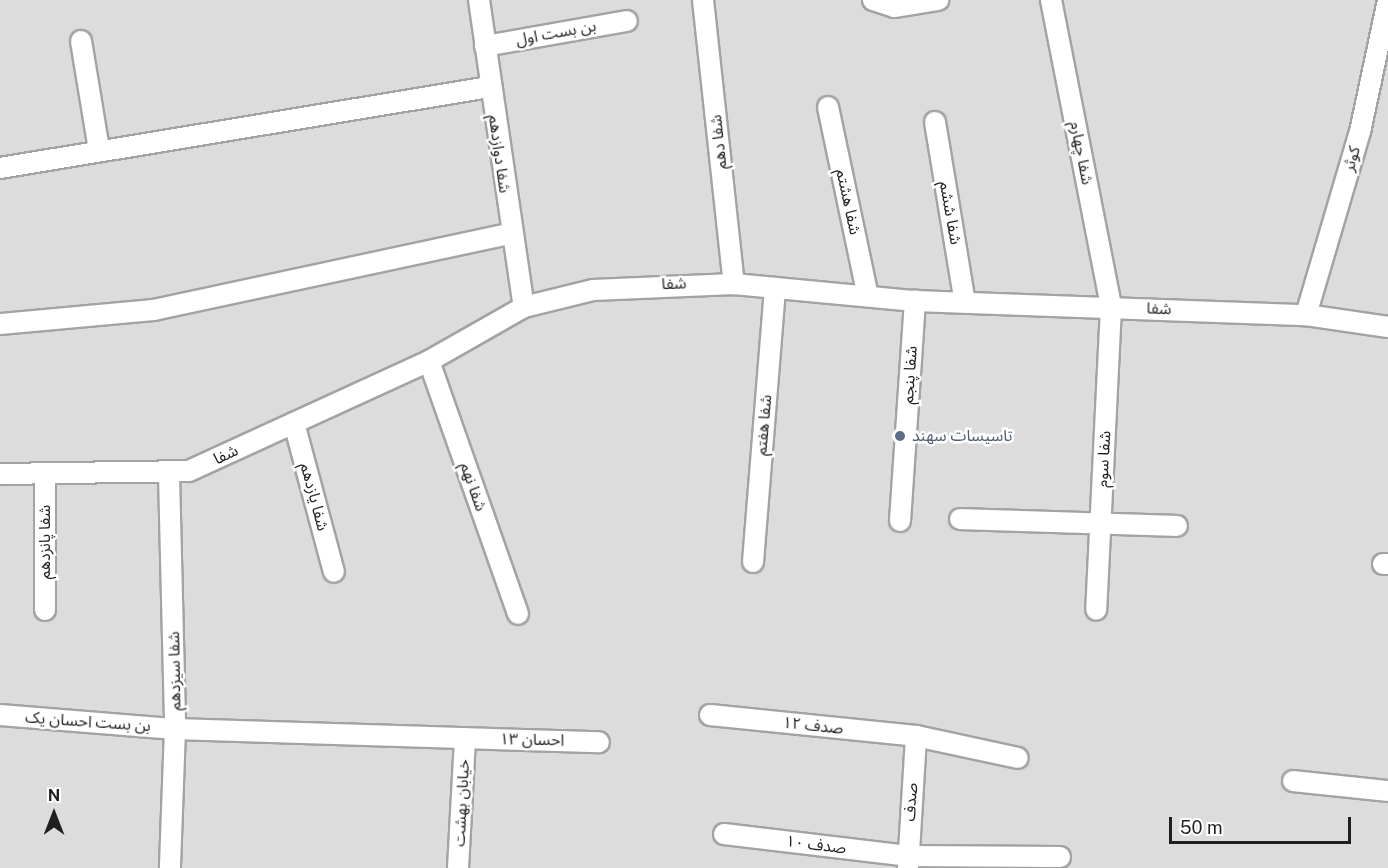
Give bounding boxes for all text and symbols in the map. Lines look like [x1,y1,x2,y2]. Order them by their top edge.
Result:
street label: بن بست اول [514,16,598,50]
street label: شفا دوازدهم [484,114,514,194]
street label: شفا دهم [707,114,731,170]
street label: شفا چهارم [1065,120,1097,186]
street label: کوثر [1339,144,1365,174]
street label: شفا هشتم [832,167,864,237]
street label: شفا ششم [935,180,965,246]
street label: شفا [661,274,687,294]
street label: شفا [1146,299,1172,319]
street label: شفا پنجم [898,345,922,405]
street label: شفا هفتم [752,394,776,456]
place label: تاسیسات سهند [912,426,1013,446]
marker: تاسیسات سهند [893,429,907,443]
street label: شفا سوم [1093,430,1115,488]
street label: شفا [211,441,241,469]
street label: شفا نهم [456,460,490,514]
street label: شفا یازدهم [296,461,332,533]
street label: شفا پانزدهم [35,505,55,579]
street label: شفا سیزدهم [165,631,185,711]
street label: بن بست احسان یک [25,708,151,736]
street label: صدف ۱۲ [782,713,844,739]
street label: احسان ۱۳ [500,730,564,750]
street label: خیابان بهشت [450,759,474,847]
street label: صدف [900,782,922,822]
north arrow [24,784,84,844]
text: N [48,786,60,805]
scale bar [1172,805,1354,843]
text: 50 m [1180,817,1223,838]
street label: صدف ۱۰ [785,832,847,858]

